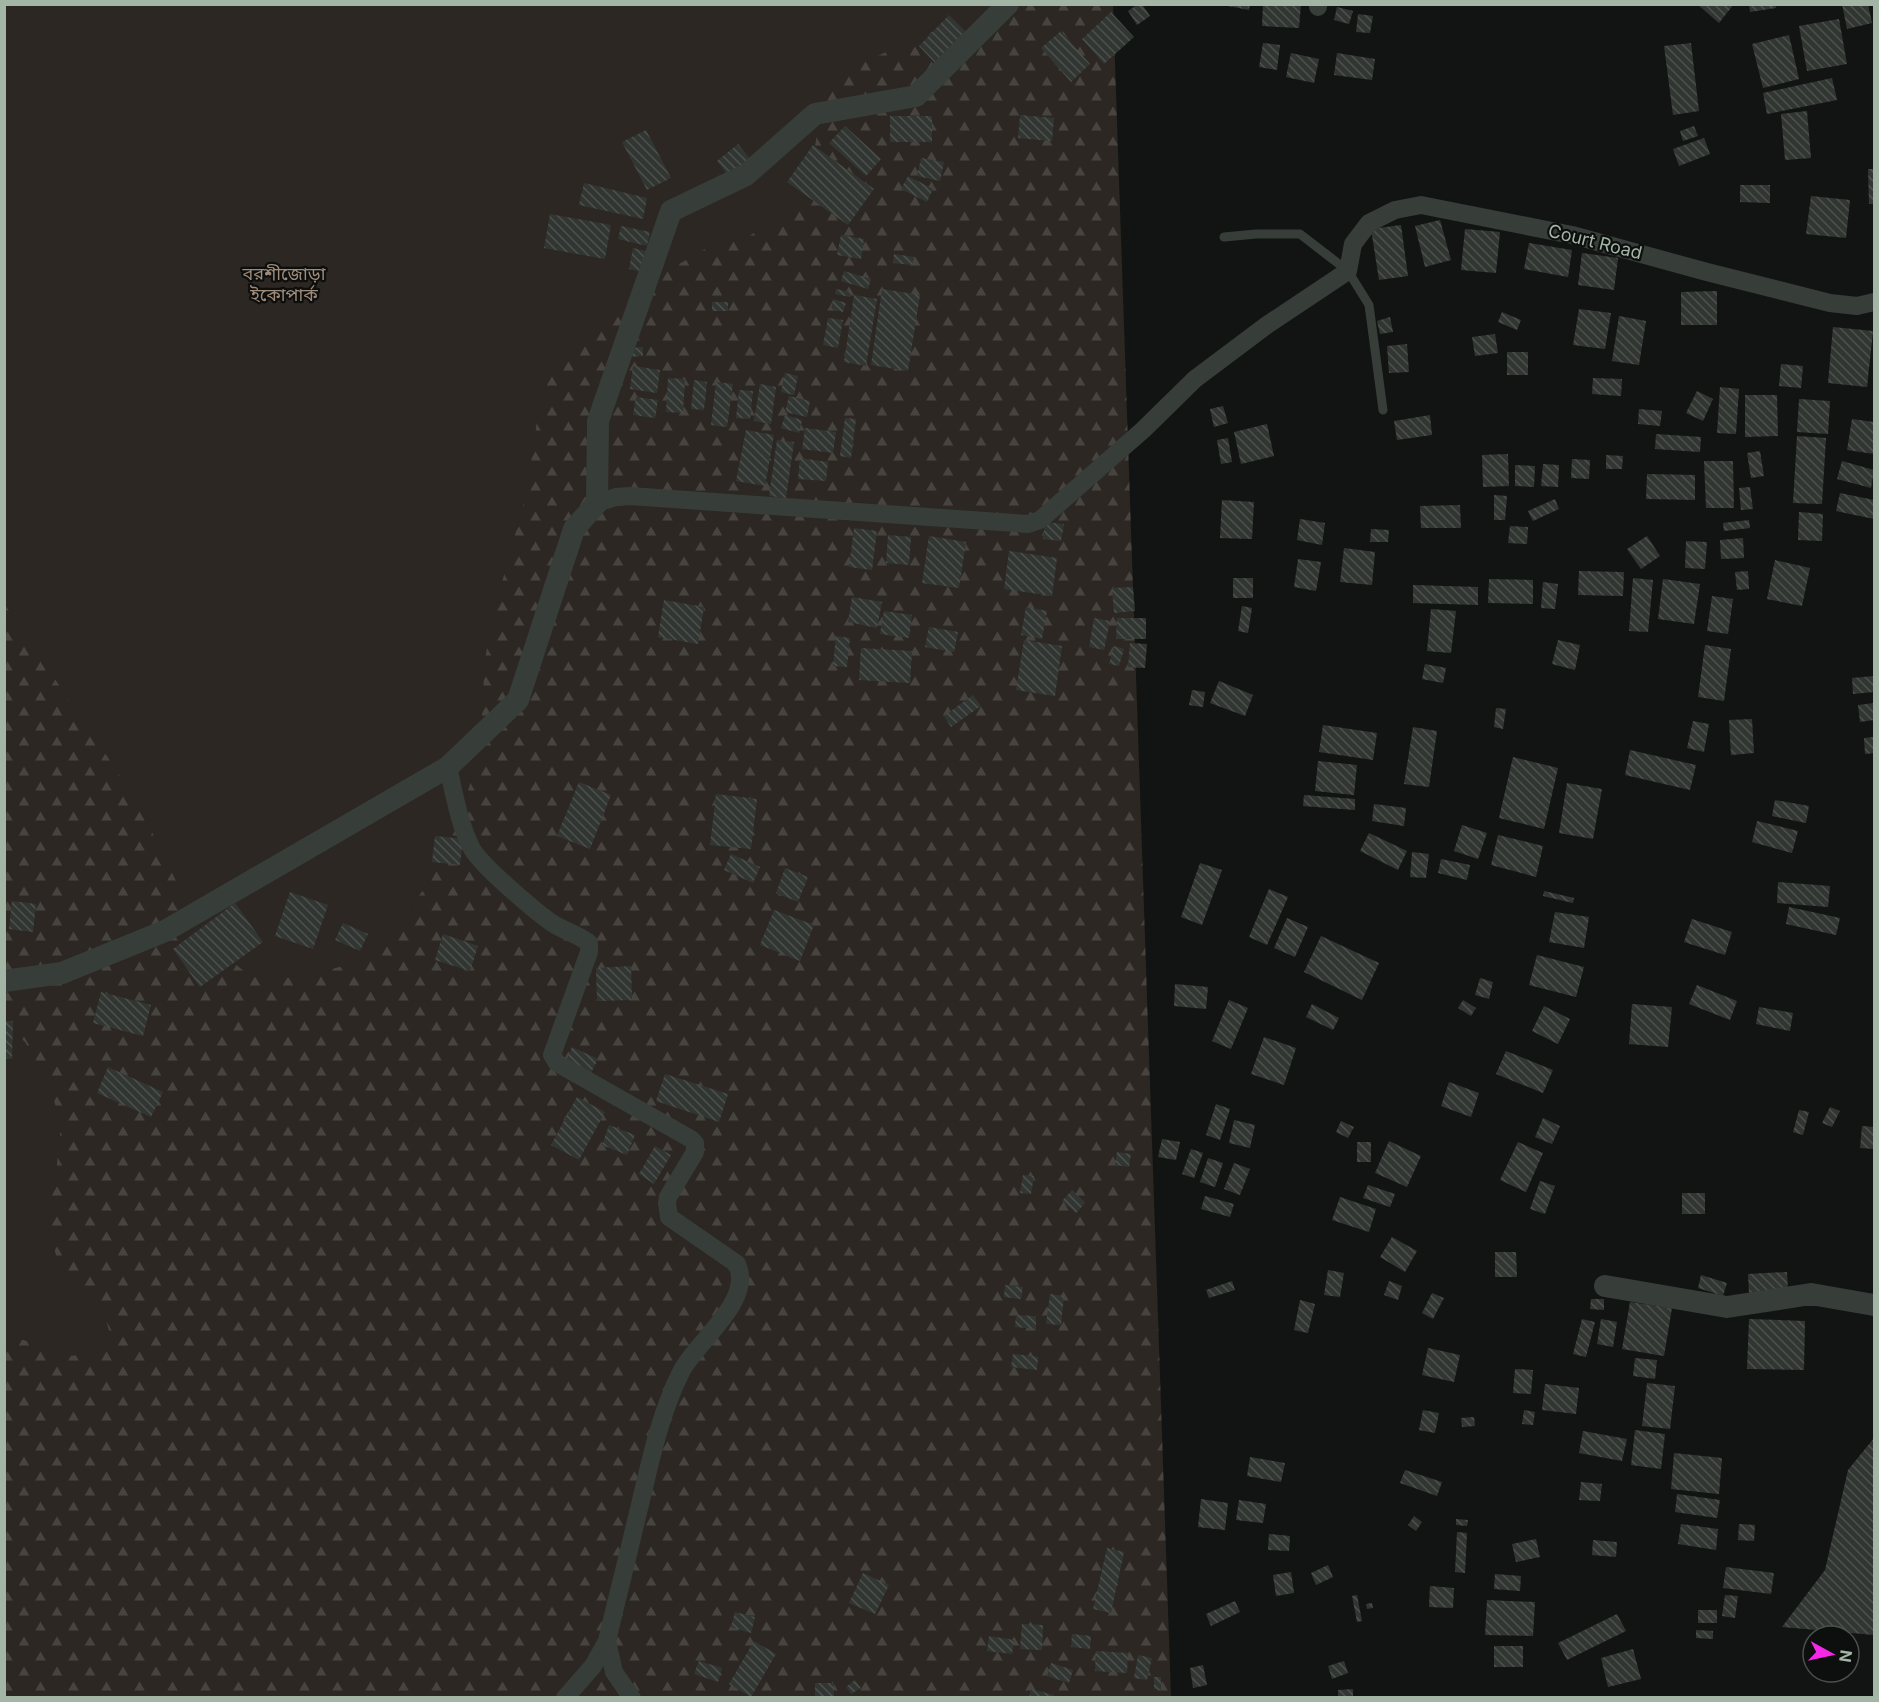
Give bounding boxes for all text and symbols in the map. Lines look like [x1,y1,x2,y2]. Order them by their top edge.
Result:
street label: Court Road [1546,220,1644,263]
park label: বরশীজোড়া ইকোপার্ক [242,263,326,305]
north arrow [1801,1624,1861,1684]
text: N [1835,1649,1857,1664]

